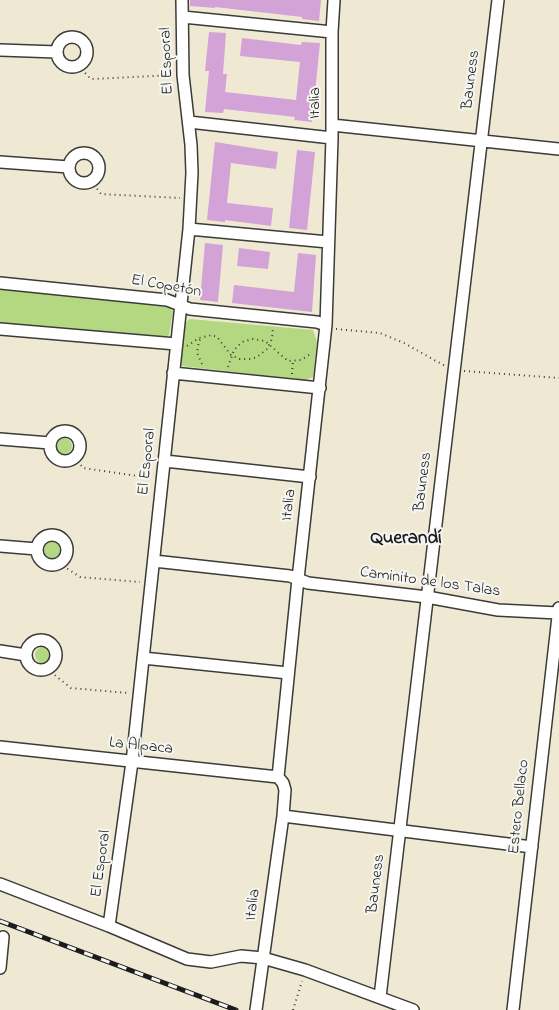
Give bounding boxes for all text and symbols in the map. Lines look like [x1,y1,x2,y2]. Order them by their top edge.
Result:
street label: El Esporal [157,27,179,95]
street label: Bauness [459,49,485,111]
street label: Italia [306,87,326,119]
street label: El Copetón [129,271,203,303]
street label: El Esporal [135,427,161,497]
street label: Bauness [411,451,437,513]
street label: Italia [279,488,301,522]
district label: Querandí [370,529,442,551]
street label: Caminito de los Talas [358,564,502,602]
street label: La Alpaca [108,734,174,760]
street label: Estero Bellaco [505,759,535,855]
street label: El Esporal [88,829,116,899]
street label: Bauness [364,853,390,915]
street label: Italia [242,888,266,922]

